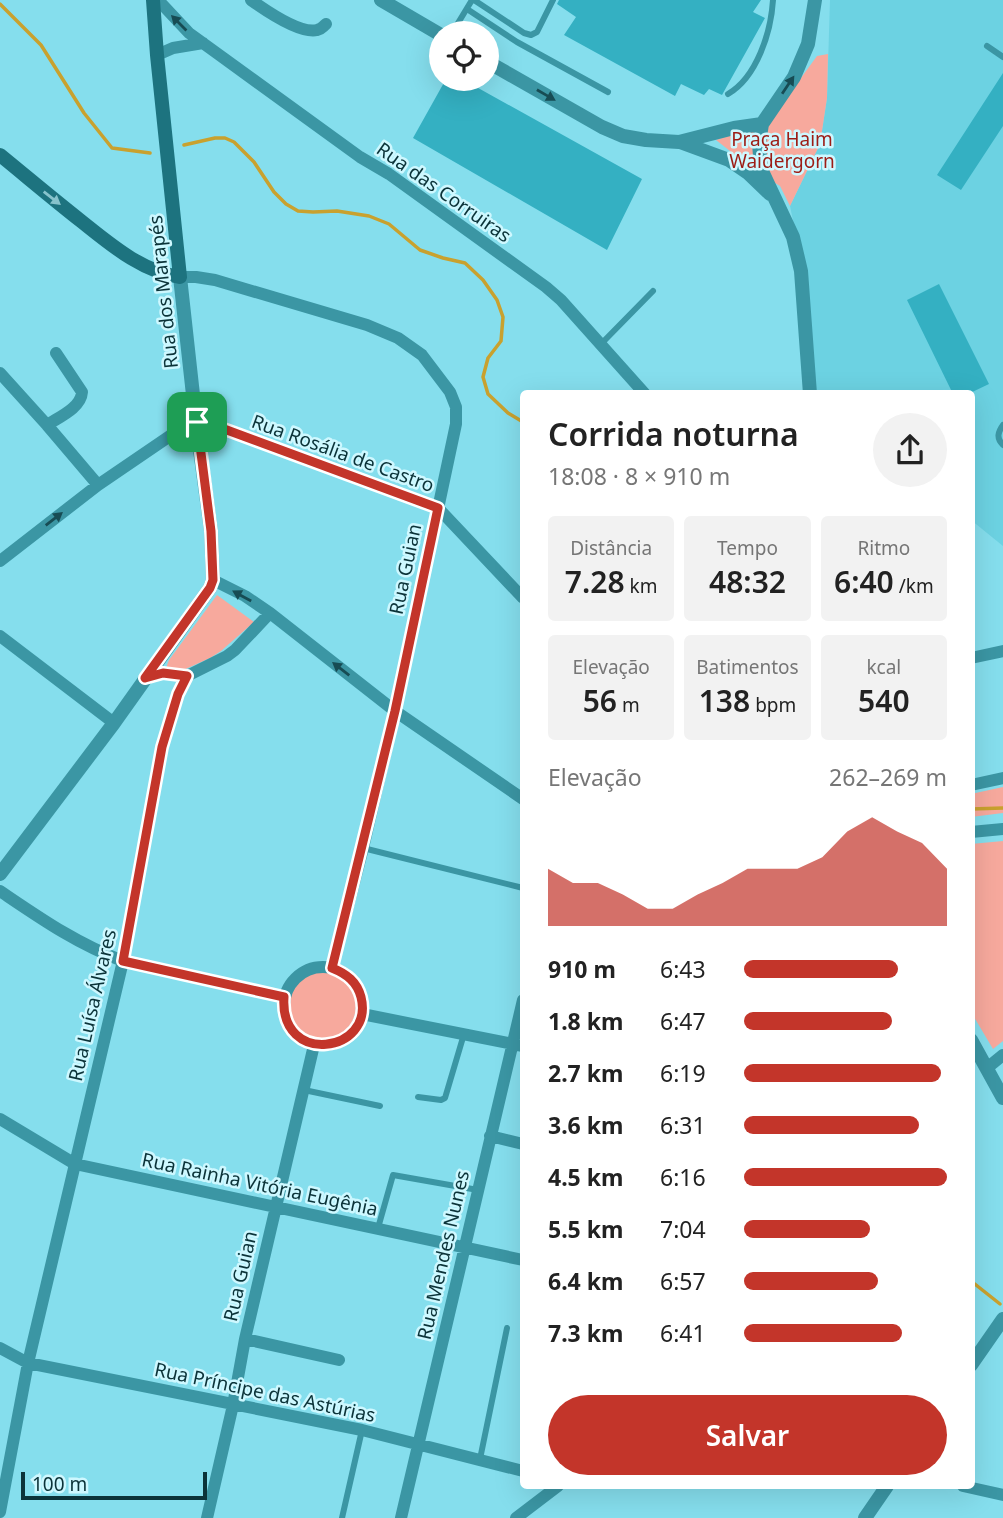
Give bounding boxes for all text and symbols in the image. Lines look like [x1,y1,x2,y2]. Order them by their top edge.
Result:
one-way arrow [171,15,188,31]
map controls [429,21,499,91]
button: locate [429,21,499,91]
one-way arrow [781,76,794,95]
one-way arrow [536,89,555,101]
park label: Praça Haim Waidergorn [729,126,835,174]
street label: Rua das Corruiras [372,136,516,248]
one-way arrow [43,191,61,206]
street label: Rua dos Marapés [142,214,184,370]
pin [167,392,227,452]
icon: arrive [178,403,216,441]
street label: Rua Rosália de Castro [248,408,438,498]
text: Corrida noturna [548,412,799,455]
button: share [873,413,947,487]
text: 18:08 · 8 × 910 m [548,460,730,492]
one-way arrow [45,512,63,526]
street label: Rua Guian [383,521,427,617]
text: Distância [570,535,652,561]
text: Tempo [717,535,778,561]
text: Ritmo [857,535,910,561]
text: 7.28 [565,561,625,602]
text: 48:32 [709,561,786,602]
text: 6:40 [834,561,894,602]
text: km [625,573,657,599]
text: /km [894,573,934,599]
one-way arrow [232,590,251,602]
text: Elevação [572,654,650,680]
text: Batimentos [696,654,799,680]
text: kcal [866,654,901,680]
one-way arrow [332,662,350,676]
text: 56 [583,680,617,721]
text: 138 [699,680,750,721]
text: 540 [858,680,910,721]
text: m [617,692,640,718]
text: bpm [750,692,796,718]
text: Elevação [548,761,642,793]
text: 262–269 m [829,761,947,793]
street label: Rua Luísa Álvares [62,927,122,1083]
text: 910 m [548,953,616,985]
text: 6:43 [660,953,706,985]
text: 1.8 km [548,1005,623,1037]
text: 6:47 [660,1005,706,1037]
text: 2.7 km [548,1057,623,1089]
text: 6:19 [660,1057,706,1089]
text: 3.6 km [548,1109,623,1141]
text: 6:31 [660,1109,706,1141]
street label: Rua Rainha Vitória Eugênia [140,1146,380,1222]
text: 4.5 km [548,1161,623,1193]
text: 6:16 [660,1161,706,1193]
street label: Rua Mendes Nunes [411,1168,475,1342]
text: 5.5 km [548,1213,623,1245]
text: 7:04 [660,1213,706,1245]
street label: Rua Guian [217,1228,263,1324]
text: 6.4 km [548,1265,623,1297]
text: 6:57 [660,1265,706,1297]
text: 7.3 km [548,1317,623,1349]
text: 6:41 [660,1317,706,1349]
street label: Rua Príncipe das Astúrias [152,1356,378,1428]
button: Salvar [548,1395,947,1475]
scale bar [21,1469,206,1501]
text: 100 m [32,1471,87,1497]

